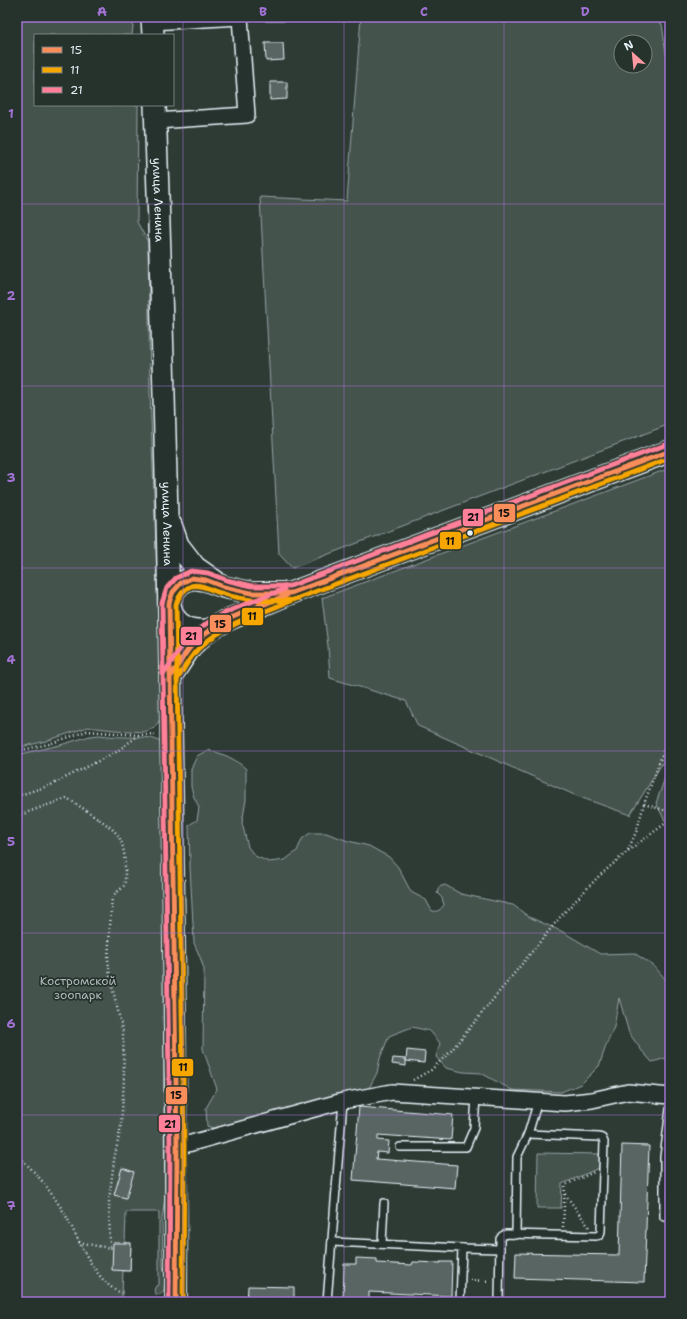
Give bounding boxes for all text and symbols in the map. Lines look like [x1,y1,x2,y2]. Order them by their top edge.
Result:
text: A [97,3,107,20]
text: B [259,3,267,20]
text: C [420,3,428,20]
text: D [580,3,590,20]
legend [34,34,174,106]
north arrow [613,34,653,74]
text: N [621,37,636,54]
text: 15 [70,42,82,58]
text: 11 [70,62,80,78]
text: 21 [70,82,83,98]
text: 1 [8,105,14,122]
street label: улица Ленина [149,158,168,243]
text: 2 [6,287,16,304]
text: 3 [6,469,16,486]
street label: улица Ленина [158,481,176,567]
line badge: 15 [493,503,516,523]
text: 15 [498,506,510,521]
line badge: 21 [462,508,484,527]
text: 21 [467,510,479,525]
unlabelled marker [465,528,475,538]
line badge: 11 [439,531,462,550]
text: 11 [445,534,455,549]
line badge: 11 [241,607,264,626]
text: 11 [247,609,257,624]
line badge: 15 [209,614,232,633]
text: 15 [214,617,226,632]
line badge: 21 [180,626,203,646]
text: 21 [185,629,197,644]
text: 4 [6,651,16,668]
text: 5 [7,833,15,850]
park label: Костромской зоопарк [40,973,116,1003]
text: 6 [6,1015,16,1032]
line badge: 11 [171,1058,194,1077]
text: 11 [178,1060,188,1075]
line badge: 15 [165,1086,188,1105]
text: 15 [170,1088,182,1103]
line badge: 21 [158,1114,181,1133]
text: 21 [164,1117,176,1132]
text: 7 [6,1197,16,1214]

